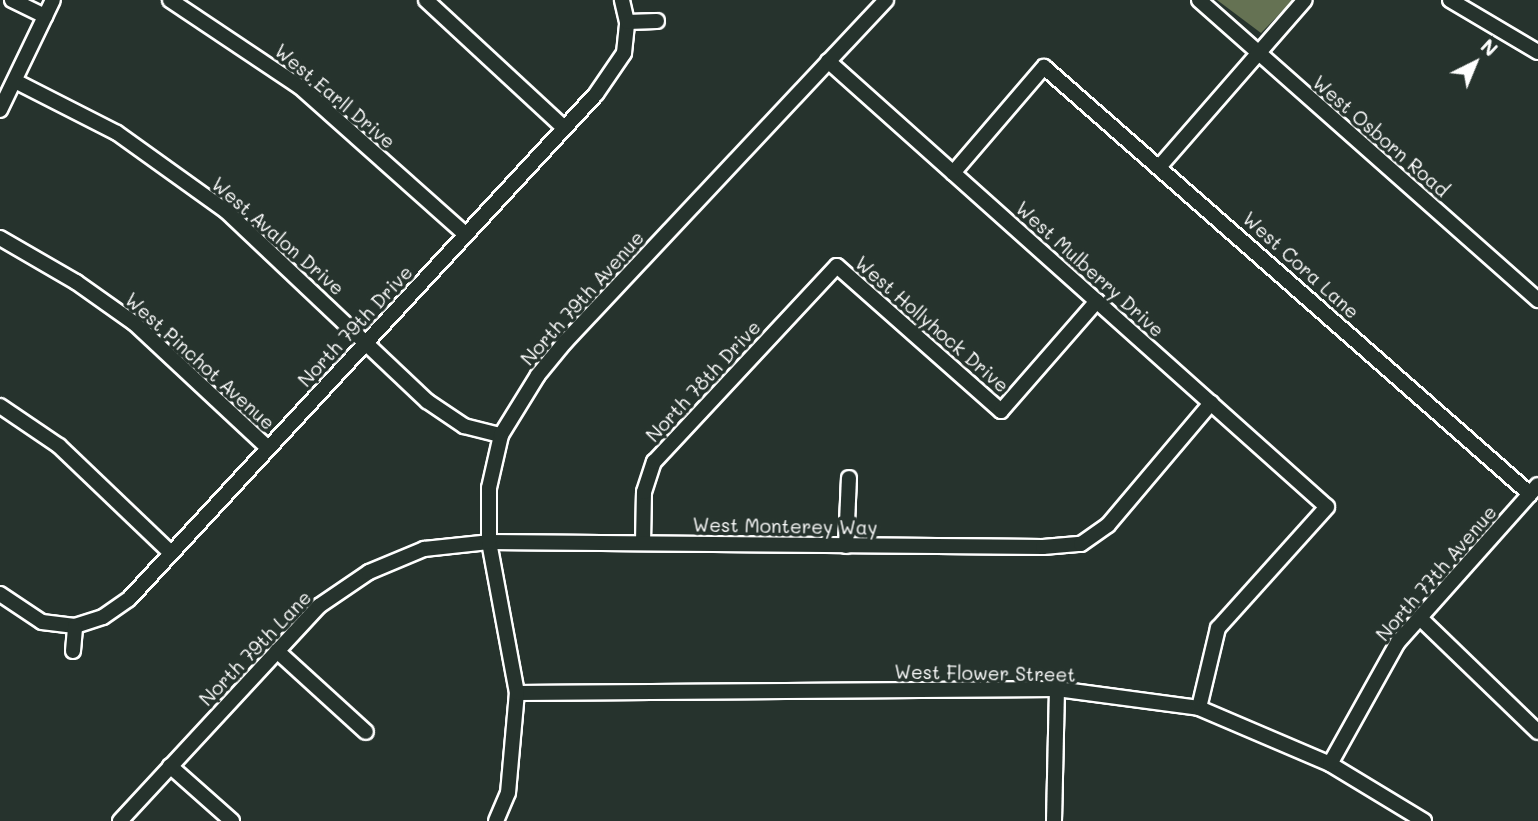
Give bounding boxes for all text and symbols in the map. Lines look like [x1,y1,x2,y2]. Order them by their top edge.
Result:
north arrow [1440,28,1510,98]
text: N [1476,33,1503,61]
street label: West Earll Drive [270,39,400,153]
street label: West Osborn Road [1308,71,1454,201]
street label: West Avalon Drive [207,172,349,300]
street label: West Mulberry Drive [1011,196,1169,342]
street label: West Cora Lane [1238,207,1364,323]
street label: North 79th Avenue [516,226,648,370]
street label: West Hollyhock Drive [851,251,1013,397]
street label: North 79th Drive [293,261,417,391]
street label: West Pinchot Avenue [121,288,279,434]
street label: North 78th Drive [641,316,765,446]
street label: North 77th Avenue [1371,501,1501,645]
street label: West Monterey Way [692,513,878,539]
street label: North 79th Lane [194,586,316,710]
street label: West Flower Street [894,660,1076,686]

